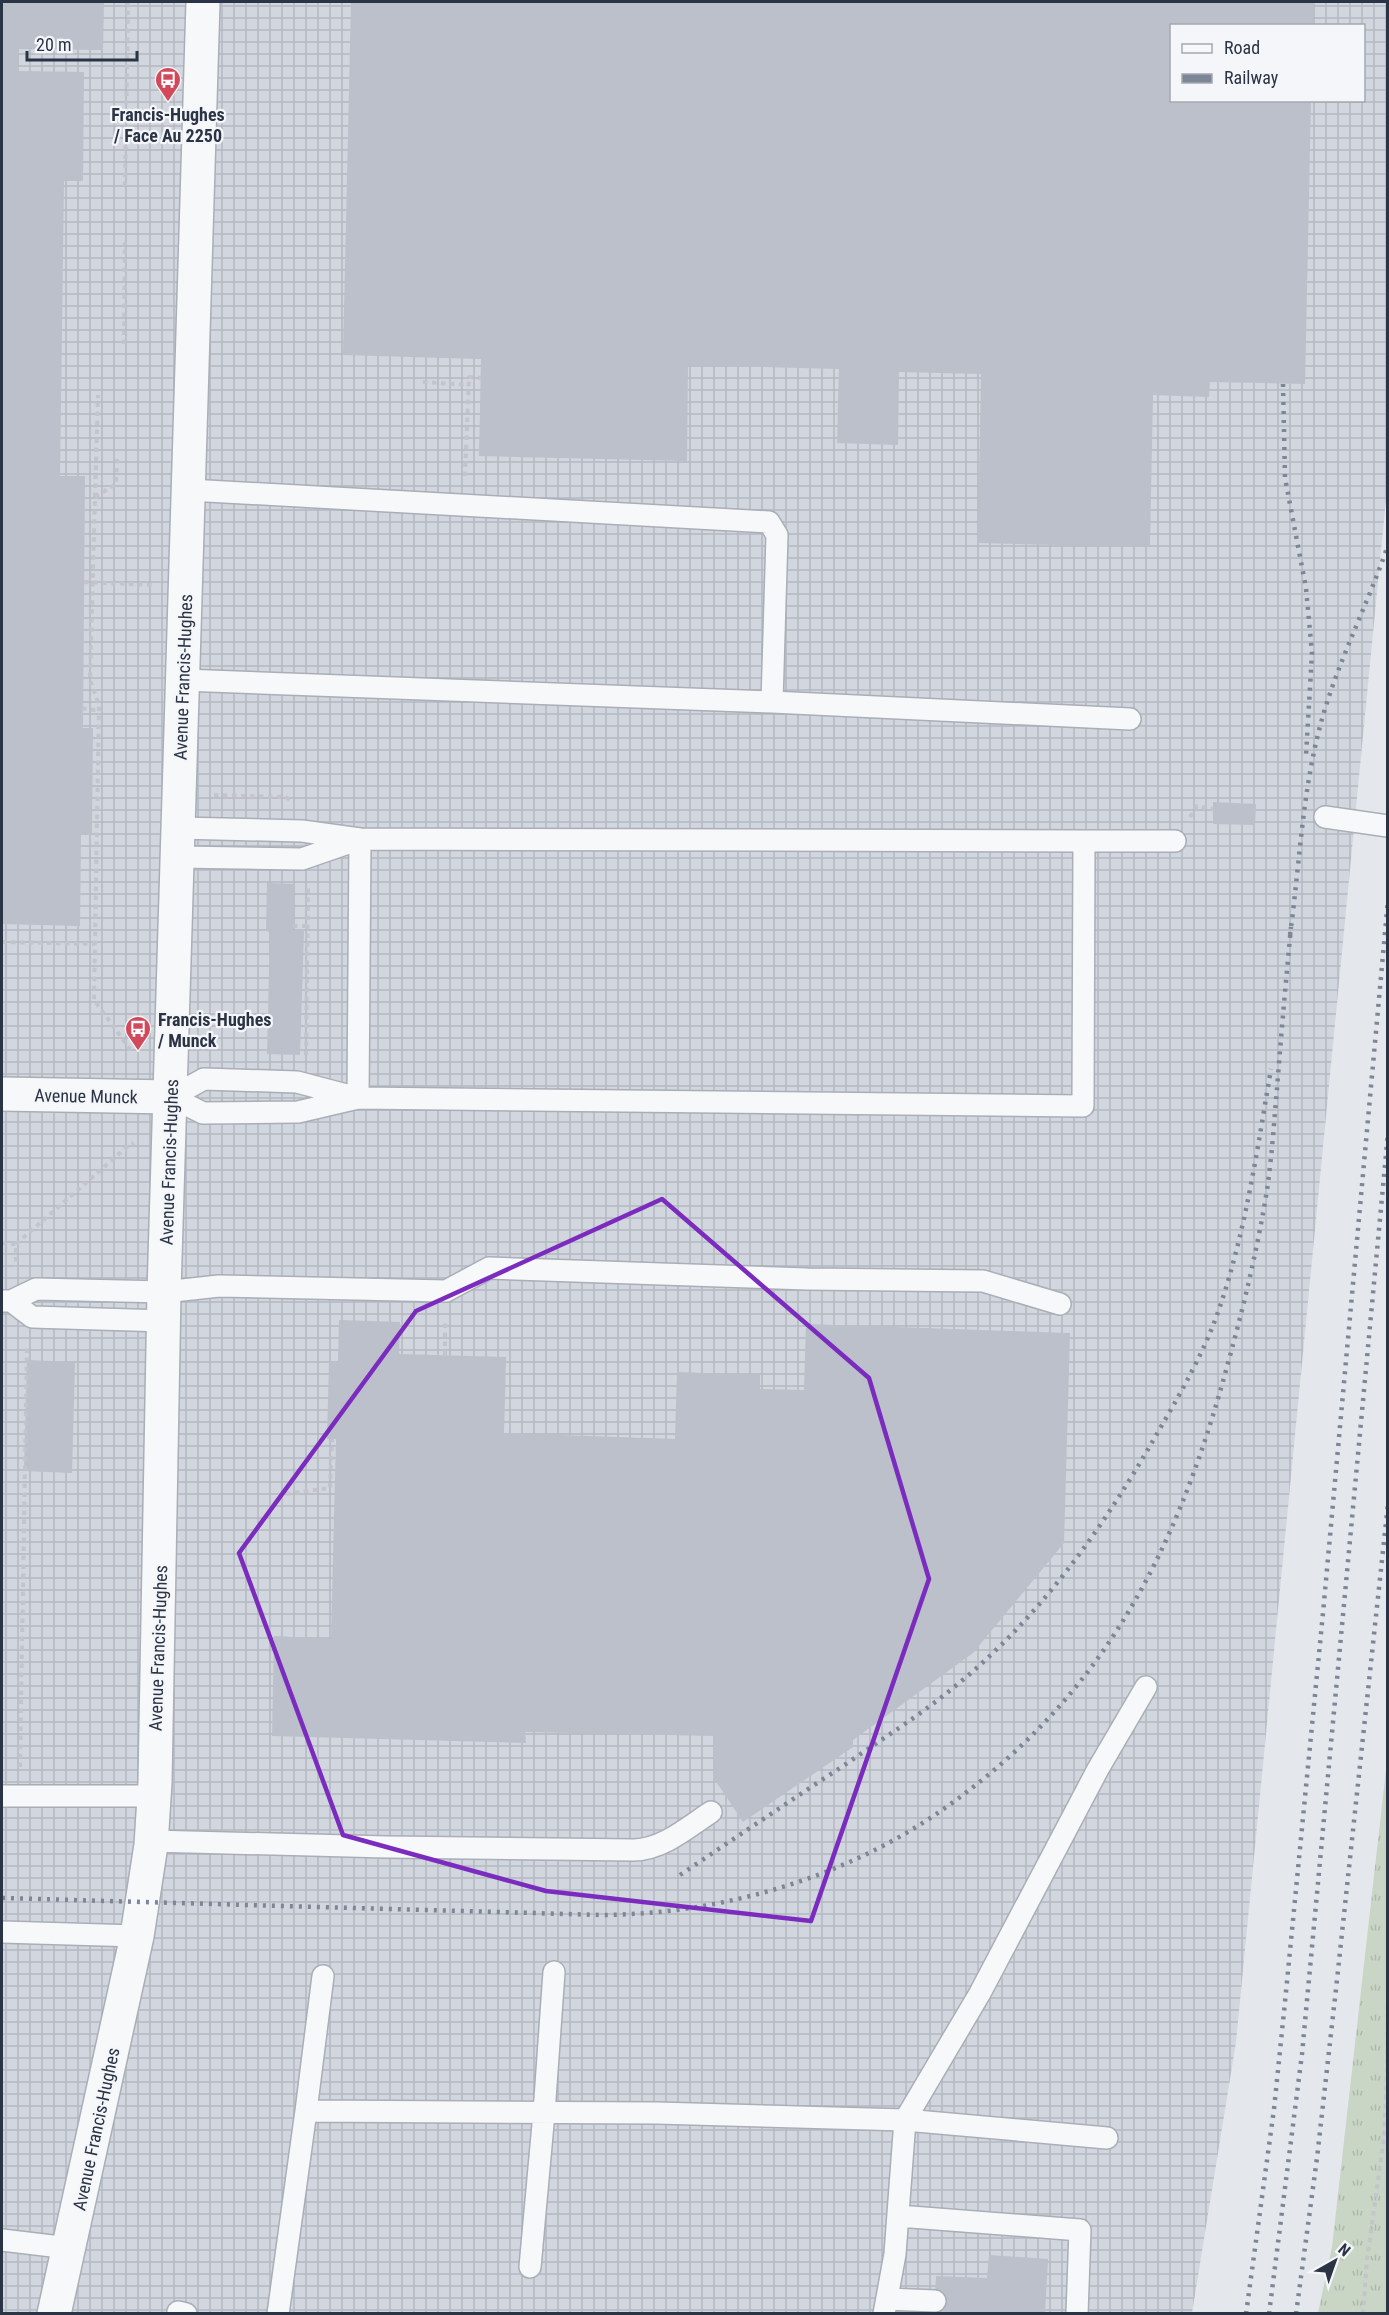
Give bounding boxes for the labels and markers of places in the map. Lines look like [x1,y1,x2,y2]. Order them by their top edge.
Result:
bus stop icon: Francis-Hughes / Face Au 2250 [153,65,183,103]
place label: Francis-Hughes / Face Au 2250 [111,104,225,146]
place label: Francis-Hughes / Munck [157,1009,271,1051]
bus stop icon: Francis-Hughes / Munck [123,1014,153,1052]

